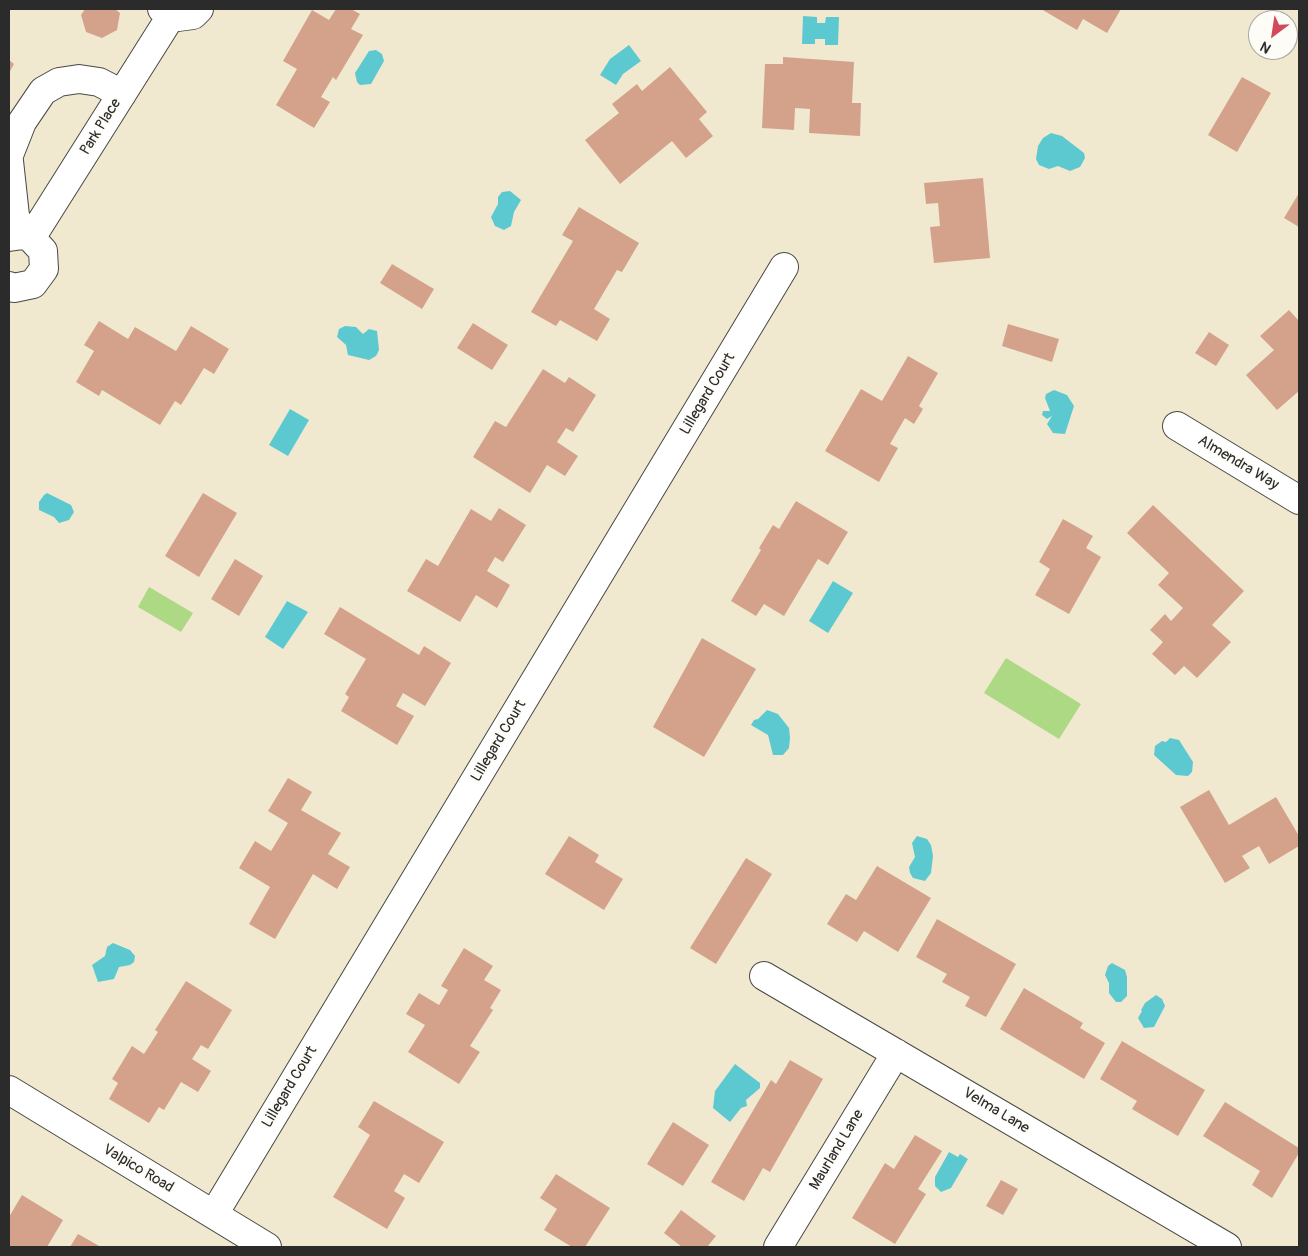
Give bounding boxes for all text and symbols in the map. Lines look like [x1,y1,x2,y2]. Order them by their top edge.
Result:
north arrow [1248,10,1298,60]
text: N [1257,38,1274,57]
street label: Park Place [77,95,125,159]
street label: Lillegard Court [677,350,739,438]
street label: Almendra Way [1194,432,1282,494]
street label: Lillegard Court [468,697,530,785]
street label: Lillegard Court [259,1043,321,1131]
street label: Velma Lane [959,1084,1033,1138]
street label: Maurland Lane [806,1107,868,1193]
street label: Valpico Road [99,1141,177,1197]

